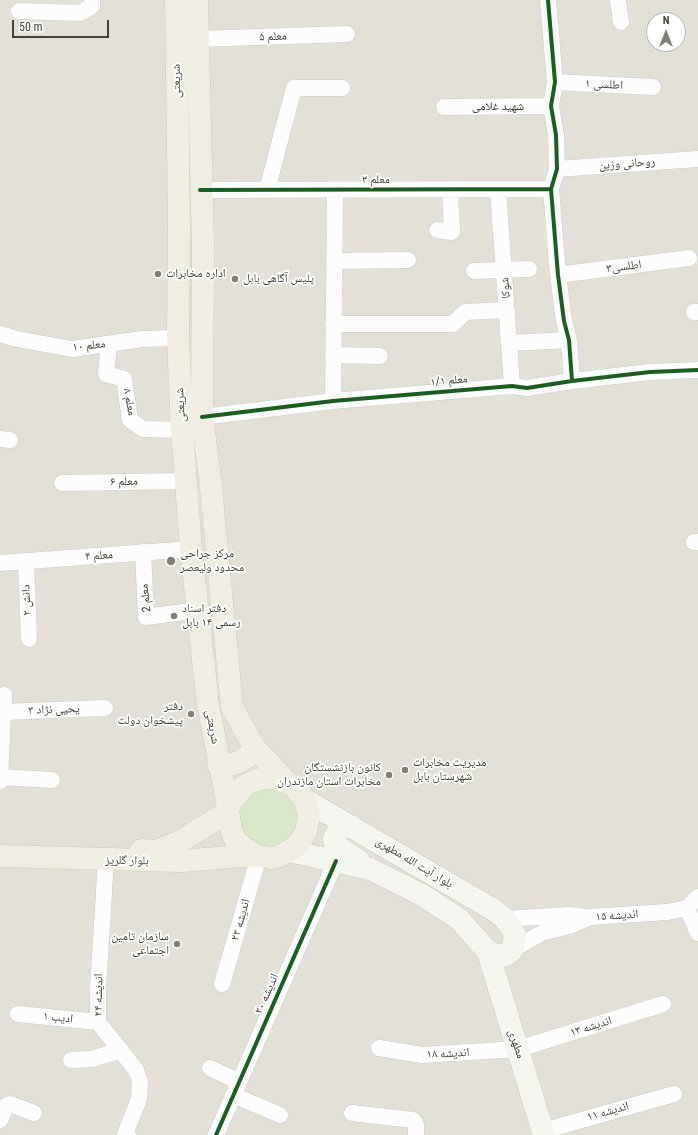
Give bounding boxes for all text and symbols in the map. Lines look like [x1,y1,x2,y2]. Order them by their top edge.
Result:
scale bar [14,12,111,38]
north arrow [646,12,686,52]
text: N [663,14,669,27]
text: 50 m [19,20,43,34]
street label: معلم ۵ [259,29,287,45]
street label: شریعتی [170,64,184,98]
street label: اطلسی ۱ [585,77,623,93]
street label: شهید غلامی [472,100,524,114]
street label: روحانی وزین [598,155,656,173]
street label: معلم ۳ [362,173,390,187]
street label: اطلسی۳ [606,258,642,276]
place label: اداره مخابرات [166,267,226,281]
marker: اداره مخابرات [153,269,163,279]
place label: پلیس آگاهی بابل [243,272,314,286]
marker: پلیس آگاهی بابل [230,274,240,284]
street label: شوکا [498,277,514,299]
street label: معلم ۱۰ [72,337,106,355]
street label: معلم ۱/۱ [430,372,468,390]
street label: معلم ۸ [119,387,139,417]
street label: شریعتی [173,387,189,423]
street label: معلم ۶ [110,475,138,489]
place label: مرکز جراحی محدود ولیعصر [180,547,244,575]
street label: معلم ۴ [85,548,113,564]
marker: مرکز جراحی محدود ولیعصر [165,555,177,567]
street label: معلم 2 [137,583,155,613]
street label: دانش ۲ [19,584,35,616]
place label: دفتر اسناد رسمی ۱۴ بابل [182,602,241,630]
marker: دفتر اسناد رسمی ۱۴ بابل [169,611,179,621]
place label: دفتر پیشخوان دولت [117,700,183,728]
street label: یحیی نژاد ۳ [28,702,80,718]
marker: دفتر پیشخوان دولت [186,709,196,719]
street label: شریعتی [202,709,222,745]
place label: مدیریت مخابرات شهرستان بابل [413,756,487,784]
place label: کانون بازنشستگان مخابرات استان مازندران [277,761,381,789]
marker: مدیریت مخابرات شهرستان بابل [400,765,410,775]
marker: کانون بازنشستگان مخابرات استان مازندران [384,770,394,780]
street label: بلوار آیت الله مطهری [373,834,455,892]
street label: بلوار گلریز [105,853,149,869]
street label: اندیشه ۲۲ [228,897,254,943]
street label: اندیشه ۱۵ [595,907,639,925]
place label: سازمان تامین اجتماعی [111,930,169,958]
marker: سازمان تامین اجتماعی [172,939,182,949]
street label: اندیشه ۲۰ [252,971,282,1017]
street label: اندیشه ۲۴ [91,973,107,1017]
street label: ادیب ۱ [42,1009,74,1027]
street label: اندیشه ١٣ [568,1014,614,1040]
street label: مطهری [505,1028,527,1060]
street label: اندیشه ۱۸ [426,1046,470,1062]
street label: اندیشه ۱۱ [585,1099,631,1125]

